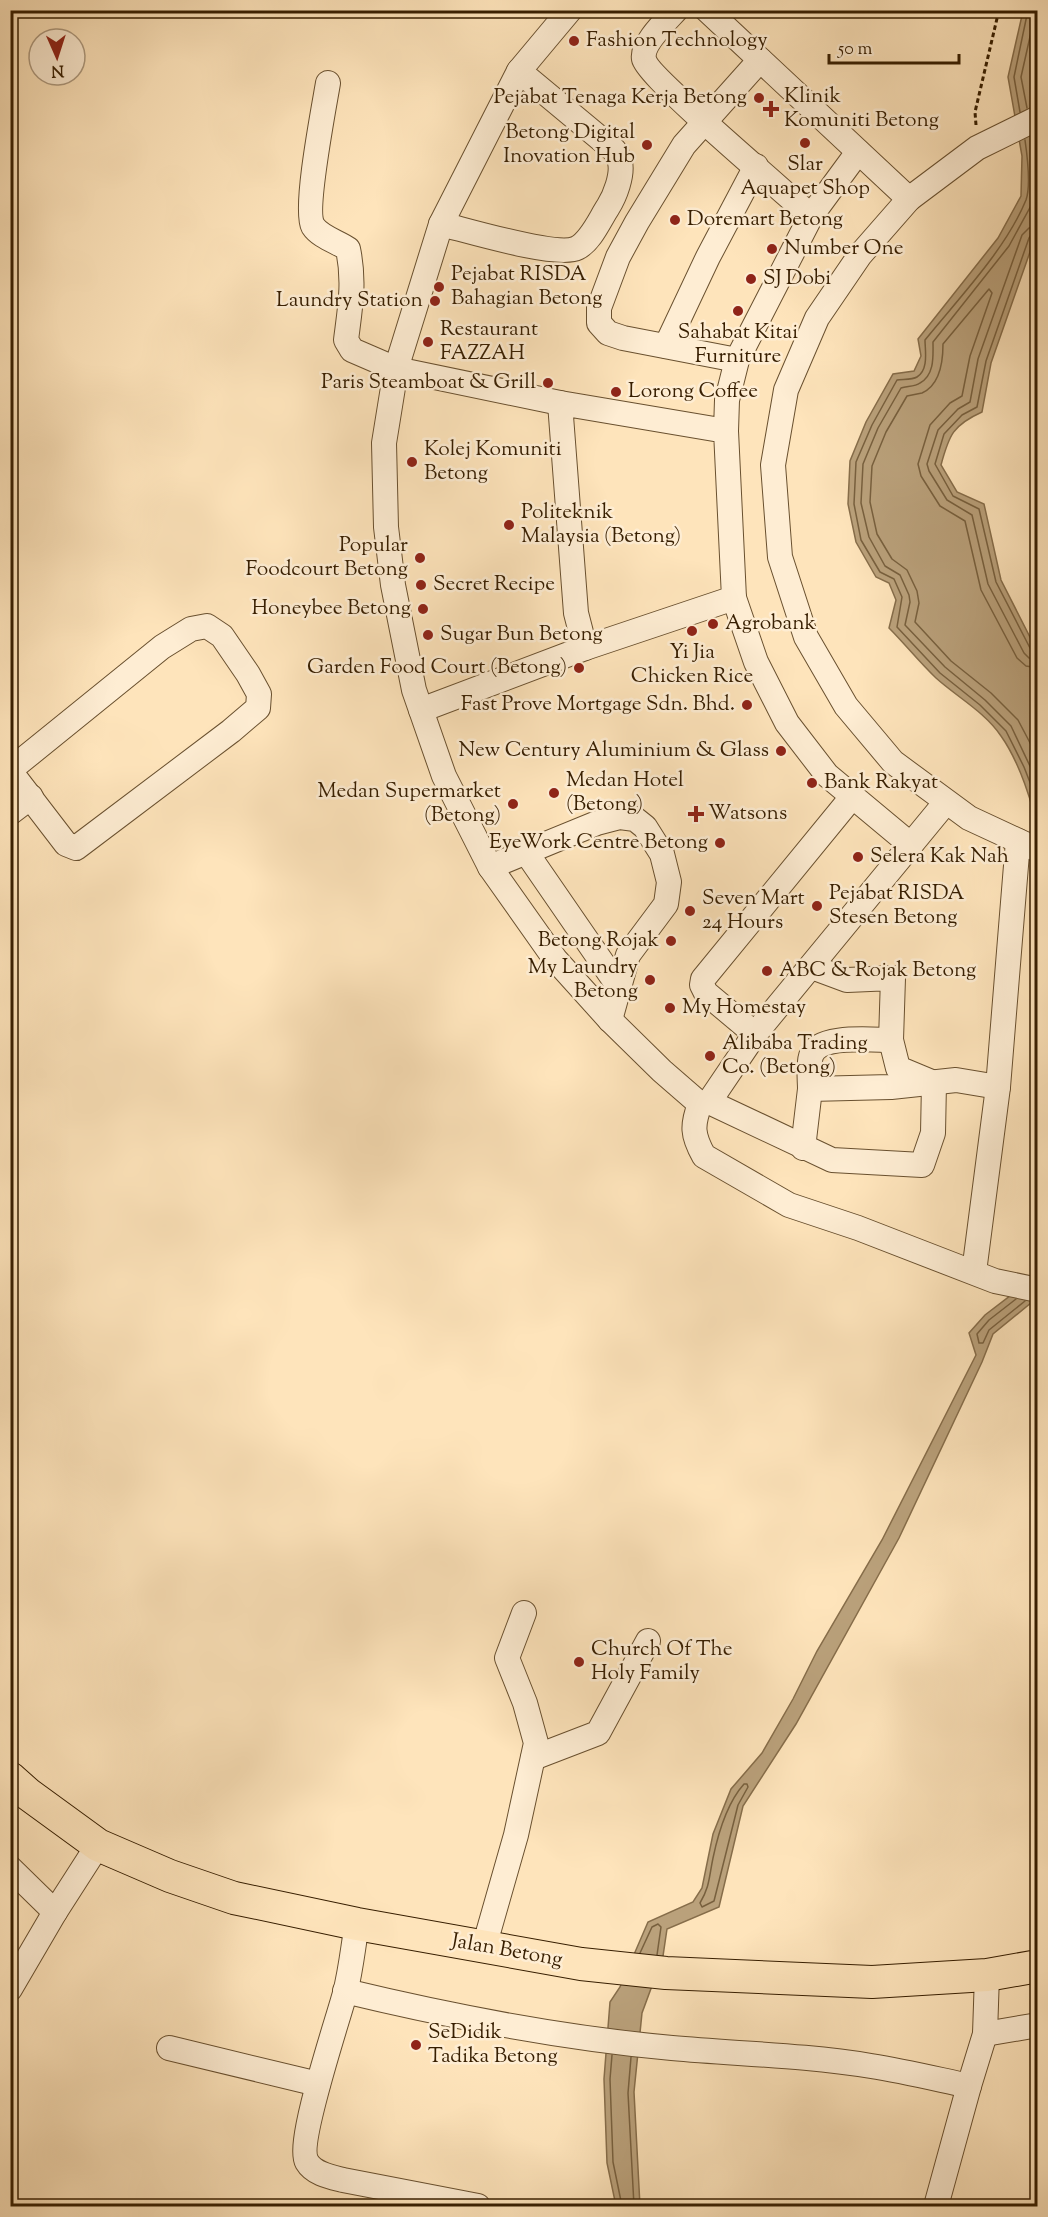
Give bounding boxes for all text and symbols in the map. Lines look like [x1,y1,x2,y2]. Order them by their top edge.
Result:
place label: Fashion Technology [586,26,768,56]
north arrow [27,27,87,87]
scale bar [829,27,960,65]
marker: Fashion Technology [567,34,581,48]
text: 50 m [837,37,873,63]
text: N [50,58,65,81]
place label: Klinik Komuniti Betong [784,82,939,136]
place label: Pejabat Tenaga Kerja Betong [494,83,747,113]
marker: Pejabat Tenaga Kerja Betong [752,91,766,105]
marker: Klinik Komuniti Betong [762,100,780,118]
place label: Betong Digital Inovation Hub [503,118,635,172]
marker: Slar Aquapet Shop [798,136,812,150]
marker: Betong Digital Inovation Hub [640,138,654,152]
place label: Slar Aquapet Shop [740,150,870,204]
place label: Doremart Betong [687,205,843,235]
marker: Doremart Betong [668,213,682,227]
place label: Number One [784,234,903,264]
marker: Number One [765,242,779,256]
place label: Pejabat RISDA Bahagian Betong [451,260,602,314]
place label: SJ Dobi [763,264,831,294]
marker: SJ Dobi [744,272,758,286]
marker: Pejabat RISDA Bahagian Betong [432,280,446,294]
place label: Laundry Station [276,286,423,316]
marker: Laundry Station [428,294,442,308]
marker: Sahabat Kitai Furniture [731,304,745,318]
place label: Restaurant FAZZAH [440,315,538,369]
place label: Sahabat Kitai Furniture [678,318,798,372]
marker: Restaurant FAZZAH [421,335,435,349]
place label: Paris Steamboat & Grill [321,368,536,398]
marker: Paris Steamboat & Grill [541,376,555,390]
place label: Lorong Coffee [628,377,758,407]
marker: Lorong Coffee [609,385,623,399]
place label: Kolej Komuniti Betong [424,435,562,489]
marker: Kolej Komuniti Betong [405,455,419,469]
place label: Politeknik Malaysia (Betong) [521,498,681,552]
marker: Politeknik Malaysia (Betong) [502,518,516,532]
place label: Popular Foodcourt Betong [245,531,408,585]
marker: Popular Foodcourt Betong [413,551,427,565]
place label: Secret Recipe [433,570,555,600]
marker: Secret Recipe [414,578,428,592]
place label: Honeybee Betong [251,594,411,624]
marker: Honeybee Betong [416,602,430,616]
place label: Agrobank [725,609,817,639]
marker: Agrobank [706,617,720,631]
place label: Sugar Bun Betong [440,620,603,650]
marker: Yi Jia Chicken Rice [685,624,699,638]
marker: Sugar Bun Betong [421,628,435,642]
place label: Yi Jia Chicken Rice [631,638,753,692]
place label: Garden Food Court (Betong) [307,653,567,683]
marker: Garden Food Court (Betong) [572,661,586,675]
place label: Fast Prove Mortgage Sdn. Bhd. [461,690,735,720]
marker: Fast Prove Mortgage Sdn. Bhd. [740,698,754,712]
place label: New Century Aluminium & Glass [459,736,769,766]
marker: New Century Aluminium & Glass [774,744,788,758]
place label: Medan Hotel (Betong) [566,766,684,820]
place label: Bank Rakyat [824,768,938,798]
marker: Bank Rakyat [805,776,819,790]
place label: Medan Supermarket (Betong) [317,777,501,831]
marker: Medan Hotel (Betong) [547,786,561,800]
marker: Medan Supermarket (Betong) [506,797,520,811]
place label: Watsons [708,799,787,829]
marker: Watsons [689,807,703,821]
place label: EyeWork Centre Betong [489,828,708,858]
marker: EyeWork Centre Betong [713,836,727,850]
place label: Selera Kak Nah [870,842,1009,872]
marker: Selera Kak Nah [851,850,865,864]
place label: Pejabat RISDA Stesen Betong [829,879,965,933]
place label: Seven Mart 24 Hours [702,884,805,938]
marker: Pejabat RISDA Stesen Betong [810,899,824,913]
marker: Seven Mart 24 Hours [683,904,697,918]
place label: Betong Rojak [538,926,660,956]
marker: Betong Rojak [664,934,678,948]
place label: My Laundry Betong [528,953,639,1007]
place label: ABC & Rojak Betong [779,956,976,986]
marker: ABC & Rojak Betong [760,964,774,978]
marker: My Laundry Betong [643,973,657,987]
place label: My Homestay [682,993,807,1023]
marker: My Homestay [663,1001,677,1015]
place label: Alibaba Trading Co. (Betong) [722,1029,868,1083]
marker: Alibaba Trading Co. (Betong) [703,1049,717,1063]
place label: Church Of The Holy Family [591,1635,733,1689]
marker: Church Of The Holy Family [572,1655,586,1669]
street label: Jalan Betong [448,1926,565,1976]
place label: SeDidik Tadika Betong [428,2018,558,2072]
marker: SeDidik Tadika Betong [409,2038,423,2052]

